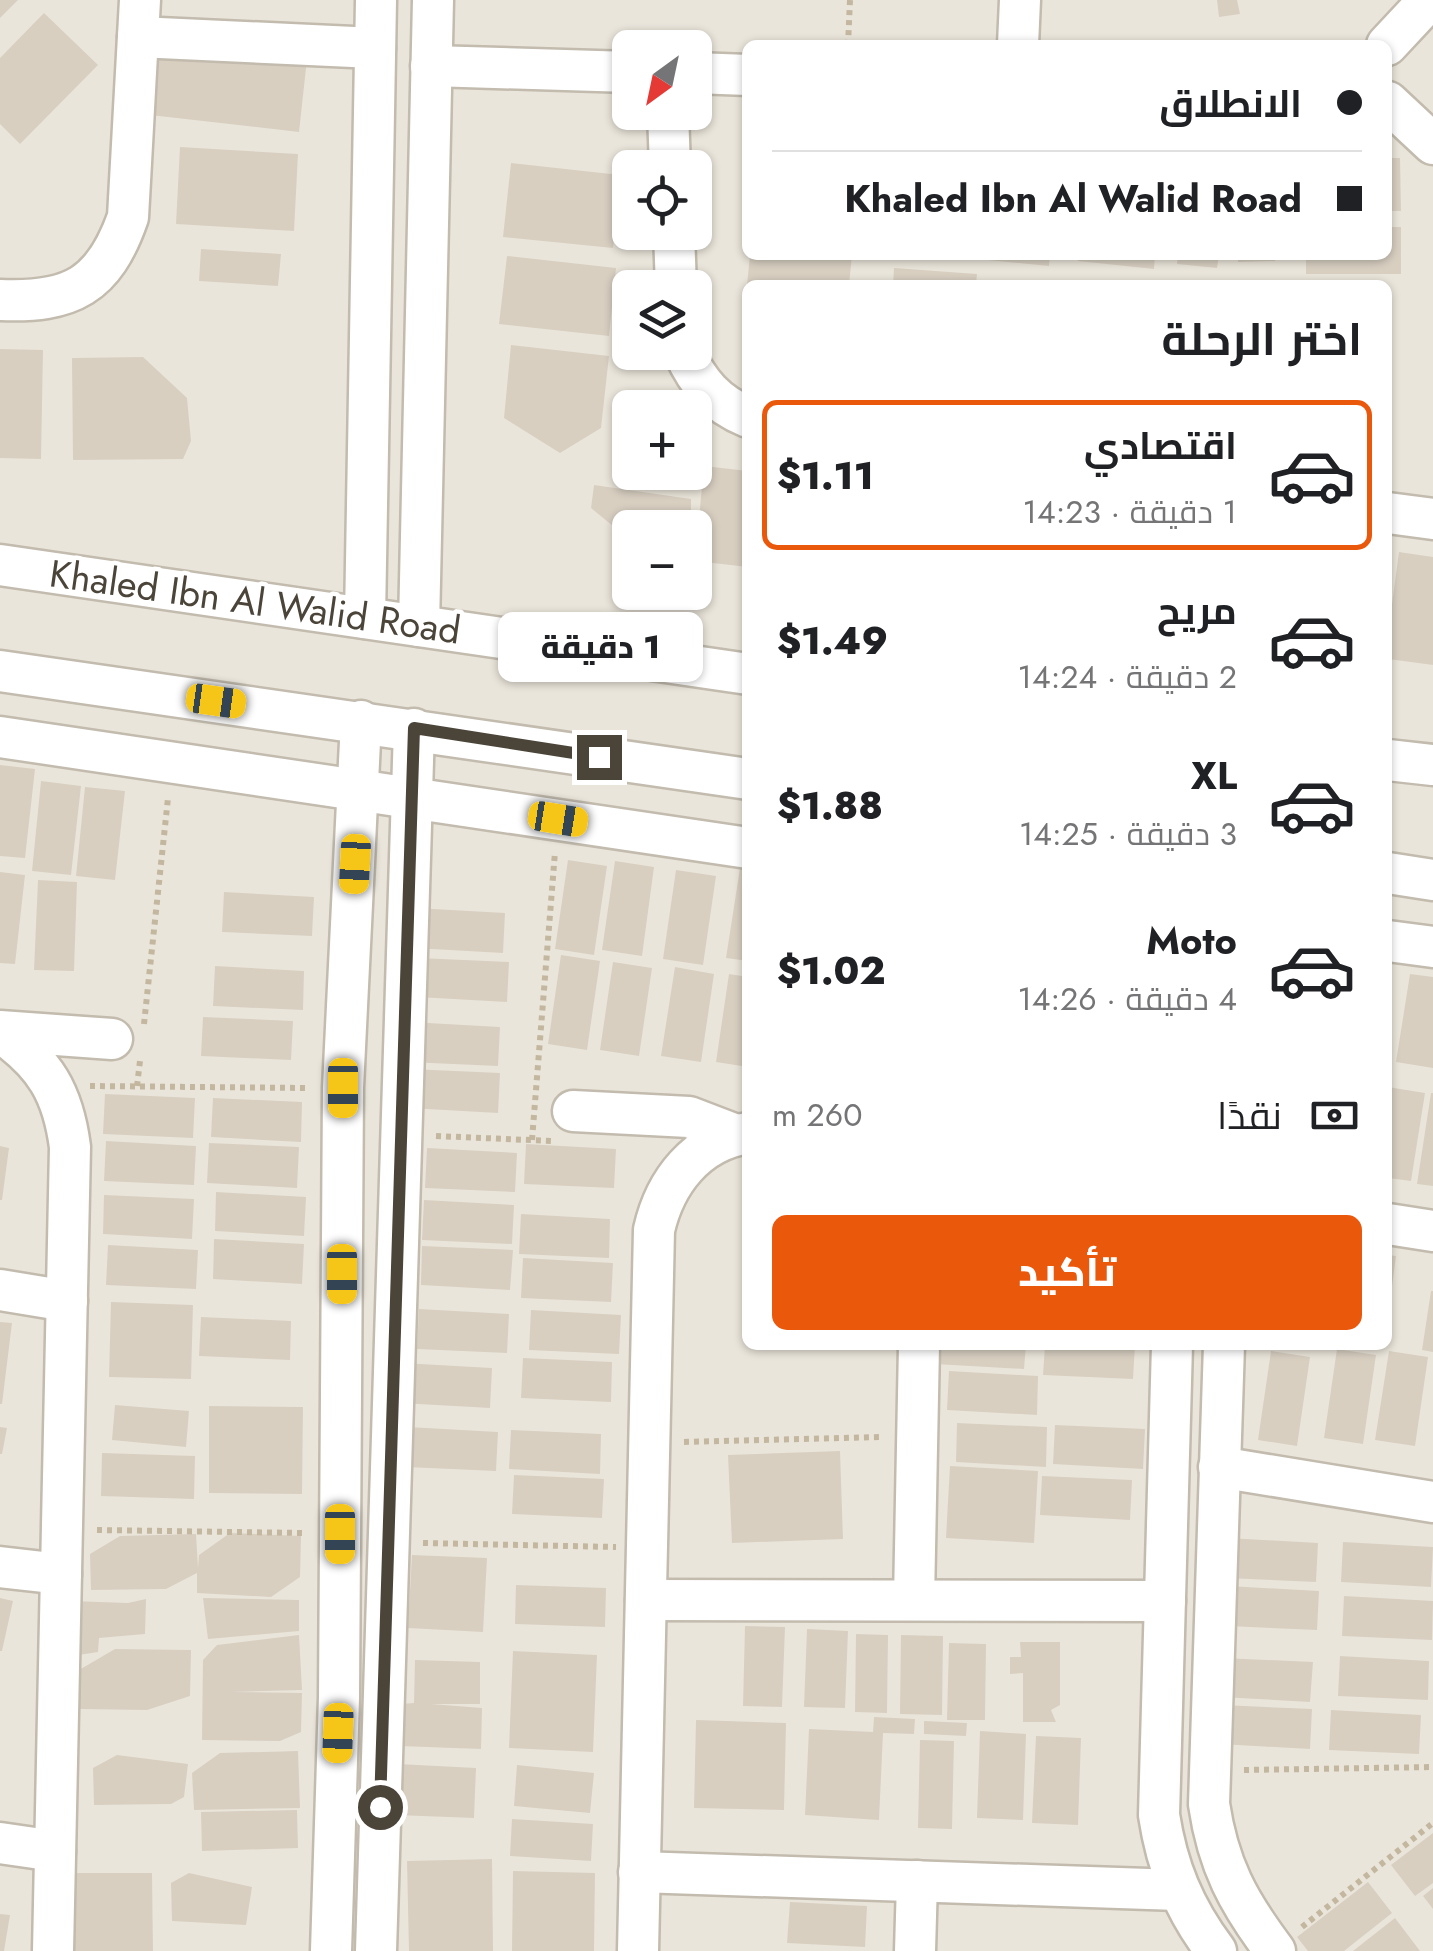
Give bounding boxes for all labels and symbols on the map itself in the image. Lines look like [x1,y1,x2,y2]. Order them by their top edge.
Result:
north arrow [612,30,712,130]
street label: Khaled Ibn Al Walid Road [46,545,464,658]
callout: 1 دقيقة [496,612,702,682]
car [184,682,248,720]
route end [577,735,622,780]
car [526,799,590,839]
car [338,833,372,895]
car [328,1058,358,1118]
car [327,1244,357,1304]
car [325,1504,355,1564]
car [322,1702,354,1764]
route start [358,1785,403,1830]

